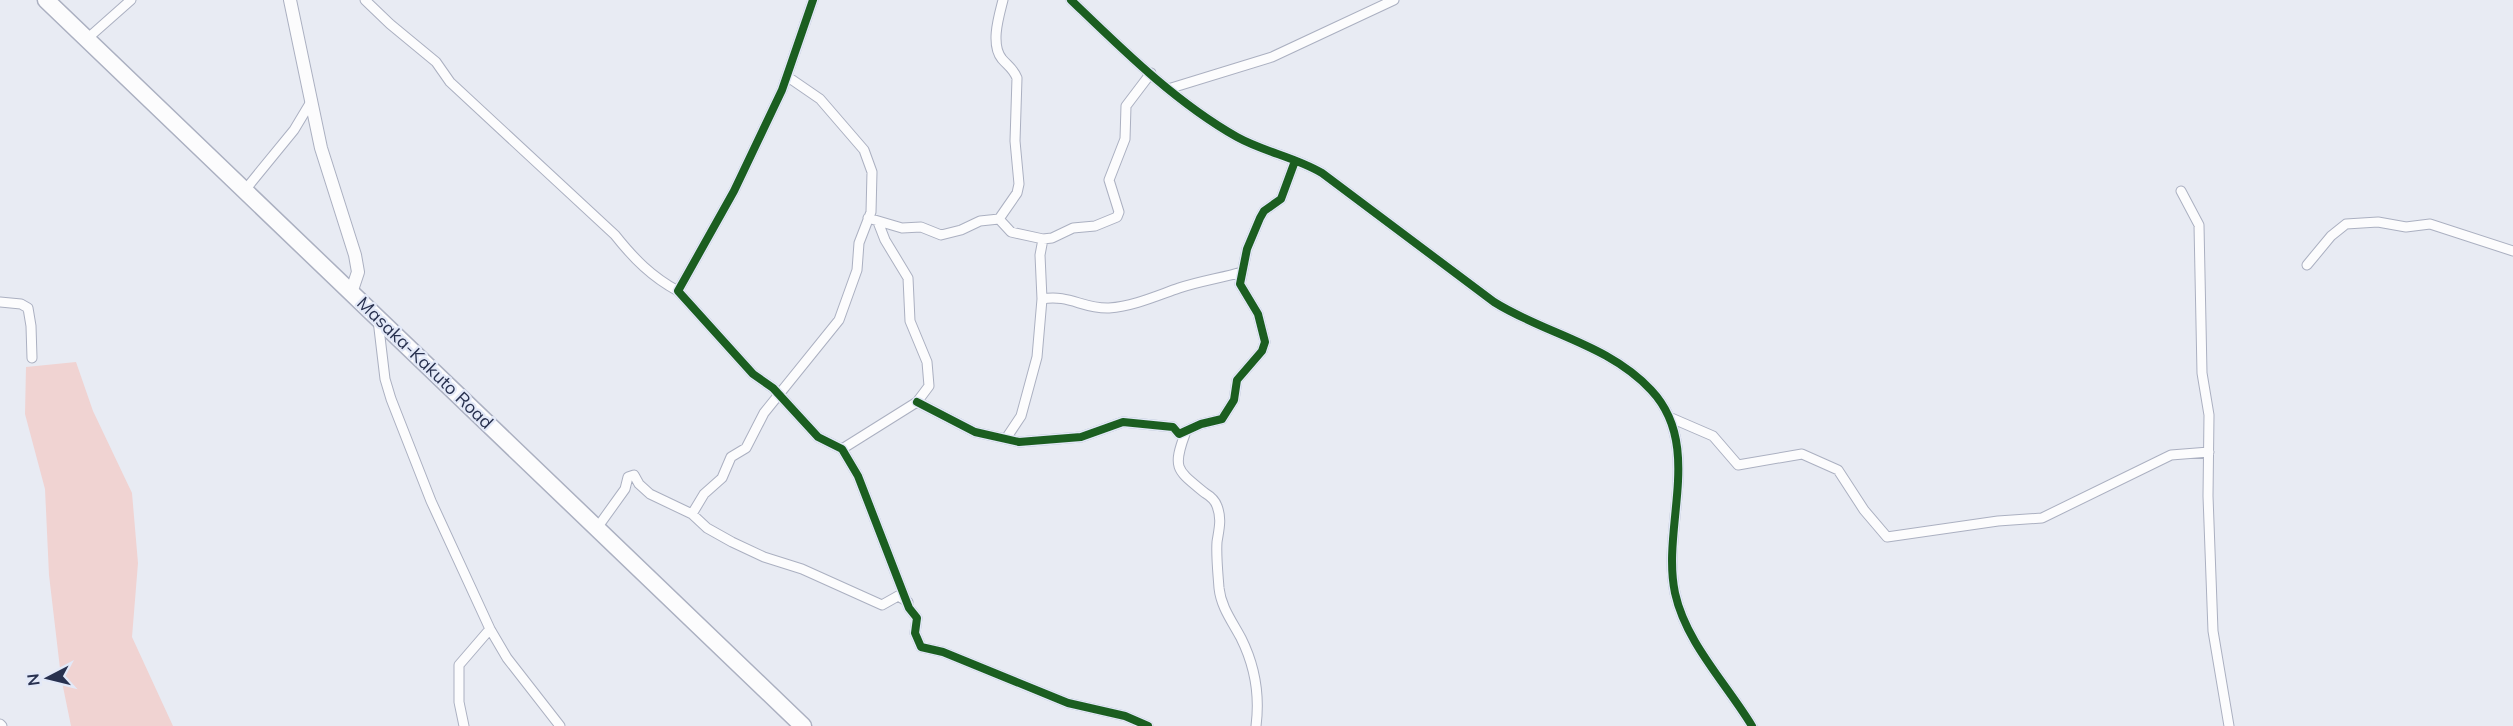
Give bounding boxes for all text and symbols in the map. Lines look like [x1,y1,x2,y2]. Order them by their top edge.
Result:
street label: Masaka-Kakuto Road [352,292,498,434]
north arrow [18,648,78,708]
text: N [22,673,44,687]

